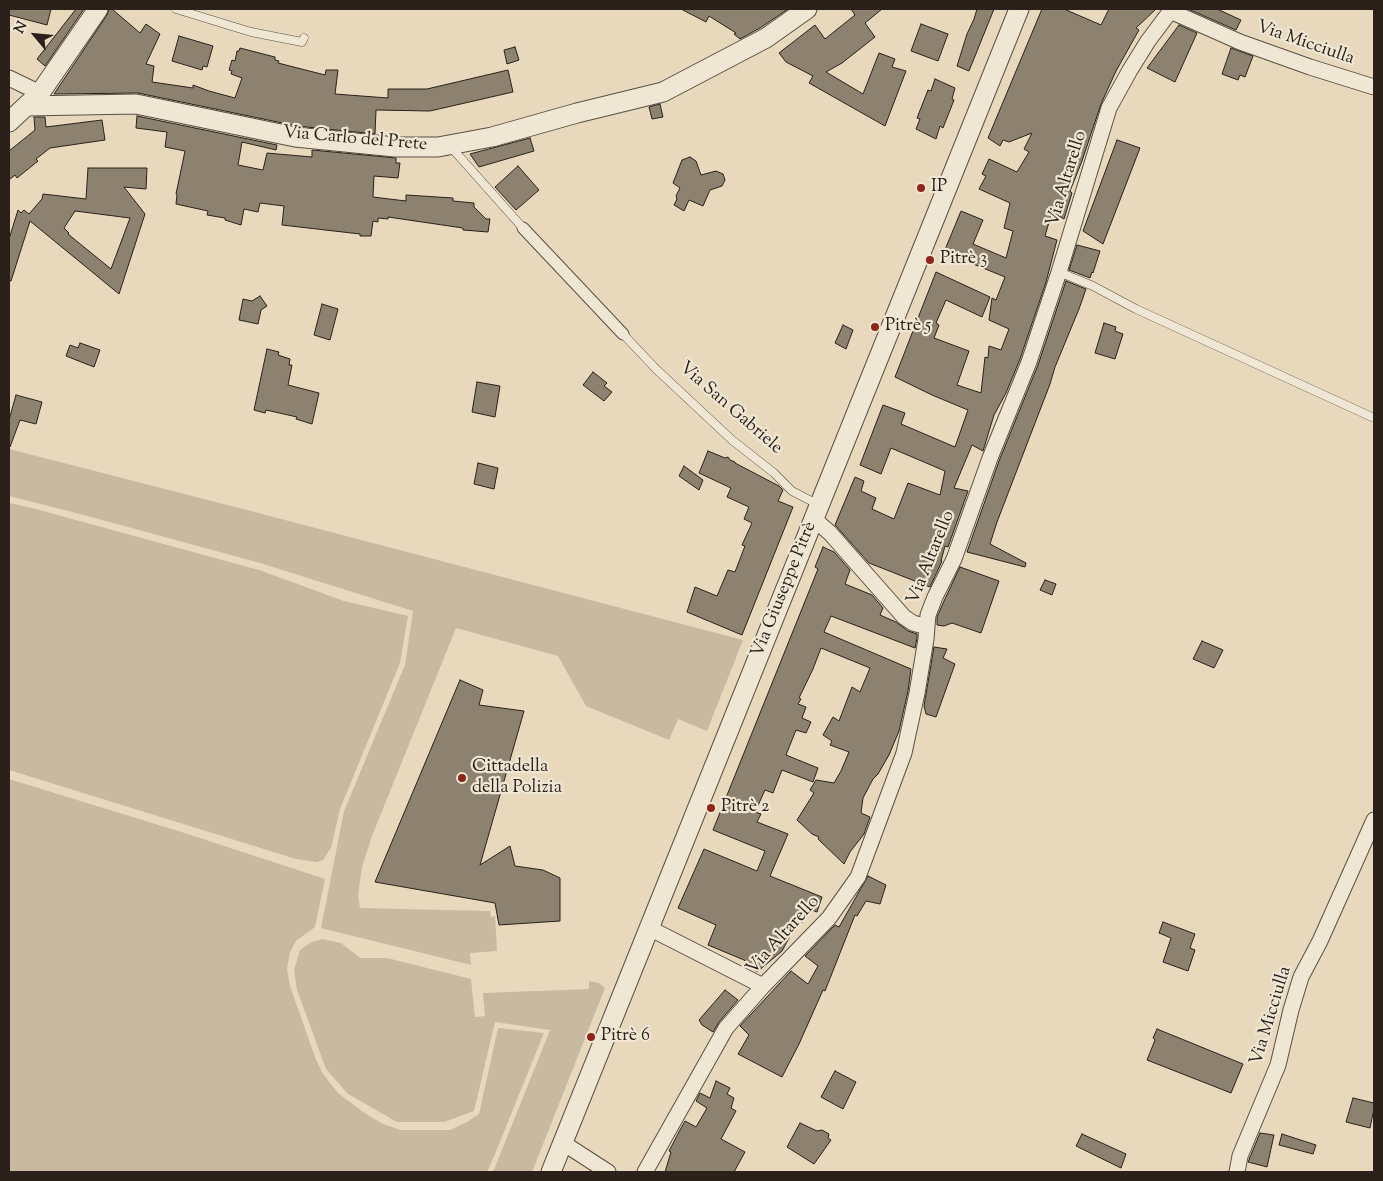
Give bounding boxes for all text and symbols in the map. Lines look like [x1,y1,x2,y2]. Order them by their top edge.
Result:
north arrow [10,10,60,60]
street label: Via Micciulla [1253,17,1357,71]
text: N [10,18,33,38]
street label: Via Carlo del Prete [282,123,428,157]
street label: Via Altarello [1043,128,1093,230]
place label: IP [931,177,947,199]
marker: IP [915,182,927,194]
place label: Pitrè 3 [940,249,987,271]
marker: Pitrè 3 [924,254,936,266]
place label: Pitrè 5 [885,316,931,338]
marker: Pitrè 5 [869,321,881,333]
street label: Via San Gabriele [674,358,786,460]
street label: Via Altarello [903,508,961,608]
street label: Via Giuseppe Pitrè [748,519,822,661]
place label: Cittadella della Polizia [472,757,562,800]
marker: Cittadella della Polizia [456,772,468,784]
place label: Pitrè 2 [721,797,769,819]
marker: Pitrè 2 [705,802,717,814]
street label: Via Altarello [743,892,825,980]
street label: Via Micciulla [1247,964,1297,1068]
place label: Pitrè 6 [601,1026,650,1048]
marker: Pitrè 6 [585,1031,597,1043]

